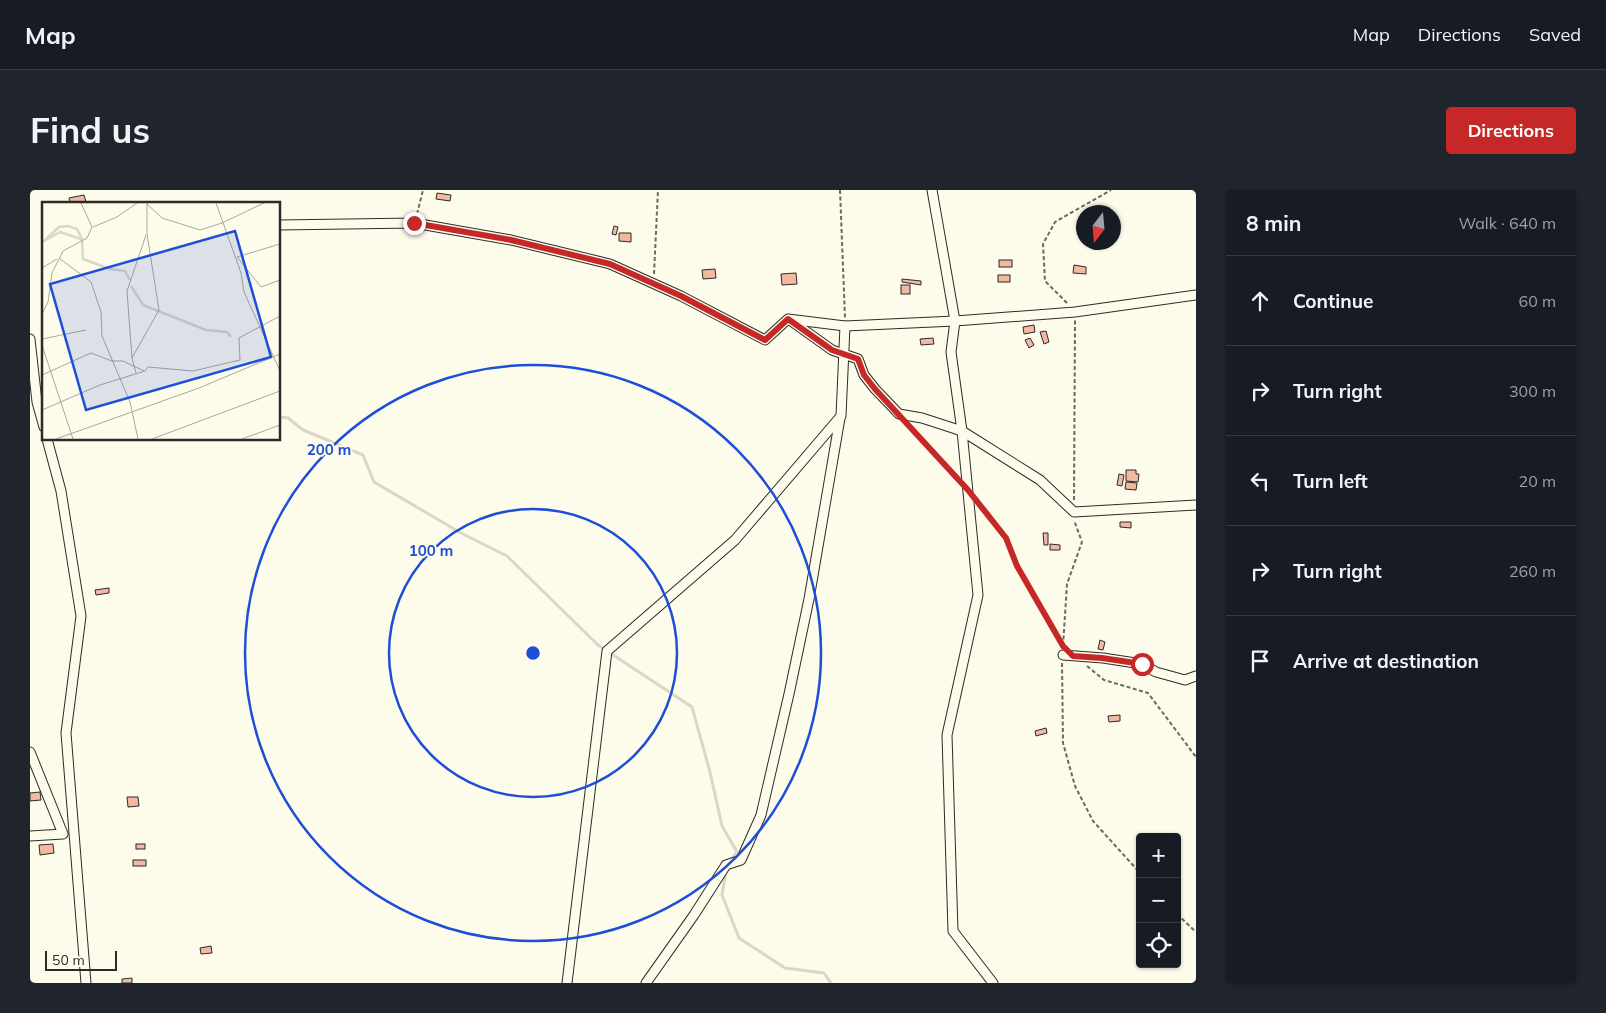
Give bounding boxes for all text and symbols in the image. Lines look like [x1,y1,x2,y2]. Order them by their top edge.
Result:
text: Map [25,20,76,50]
text: Map [1353,23,1390,46]
text: Directions [1418,23,1501,46]
text: Saved [1529,23,1581,46]
button: Directions [1446,107,1576,154]
text: Find us [30,108,150,152]
inset map [42,202,280,440]
north arrow [1076,205,1121,250]
text: 8 min [1246,210,1301,236]
route end [403,212,426,235]
text: Walk · 640 m [1458,213,1556,233]
icon: ahead [1246,287,1274,315]
text: Continue [1293,289,1373,313]
text: 60 m [1519,291,1556,311]
icon: right [1246,377,1274,405]
text: Turn right [1293,379,1382,403]
text: 300 m [1509,381,1556,401]
text: 200 m [307,440,351,459]
icon: left [1246,467,1274,495]
text: Turn left [1293,469,1368,493]
text: 20 m [1519,471,1556,491]
text: 100 m [409,541,453,560]
icon: right [1246,557,1274,585]
text: Turn right [1293,559,1382,583]
text: 260 m [1509,561,1556,581]
centre of rings [524,644,542,662]
icon: arrive [1246,647,1274,675]
text: Arrive at destination [1293,649,1479,673]
route start [1131,653,1154,676]
map controls [1136,833,1181,968]
button: + [1136,833,1181,878]
button: − [1136,878,1181,923]
button: locate [1136,923,1181,968]
scale bar [45,948,118,971]
text: 50 m [52,951,85,969]

